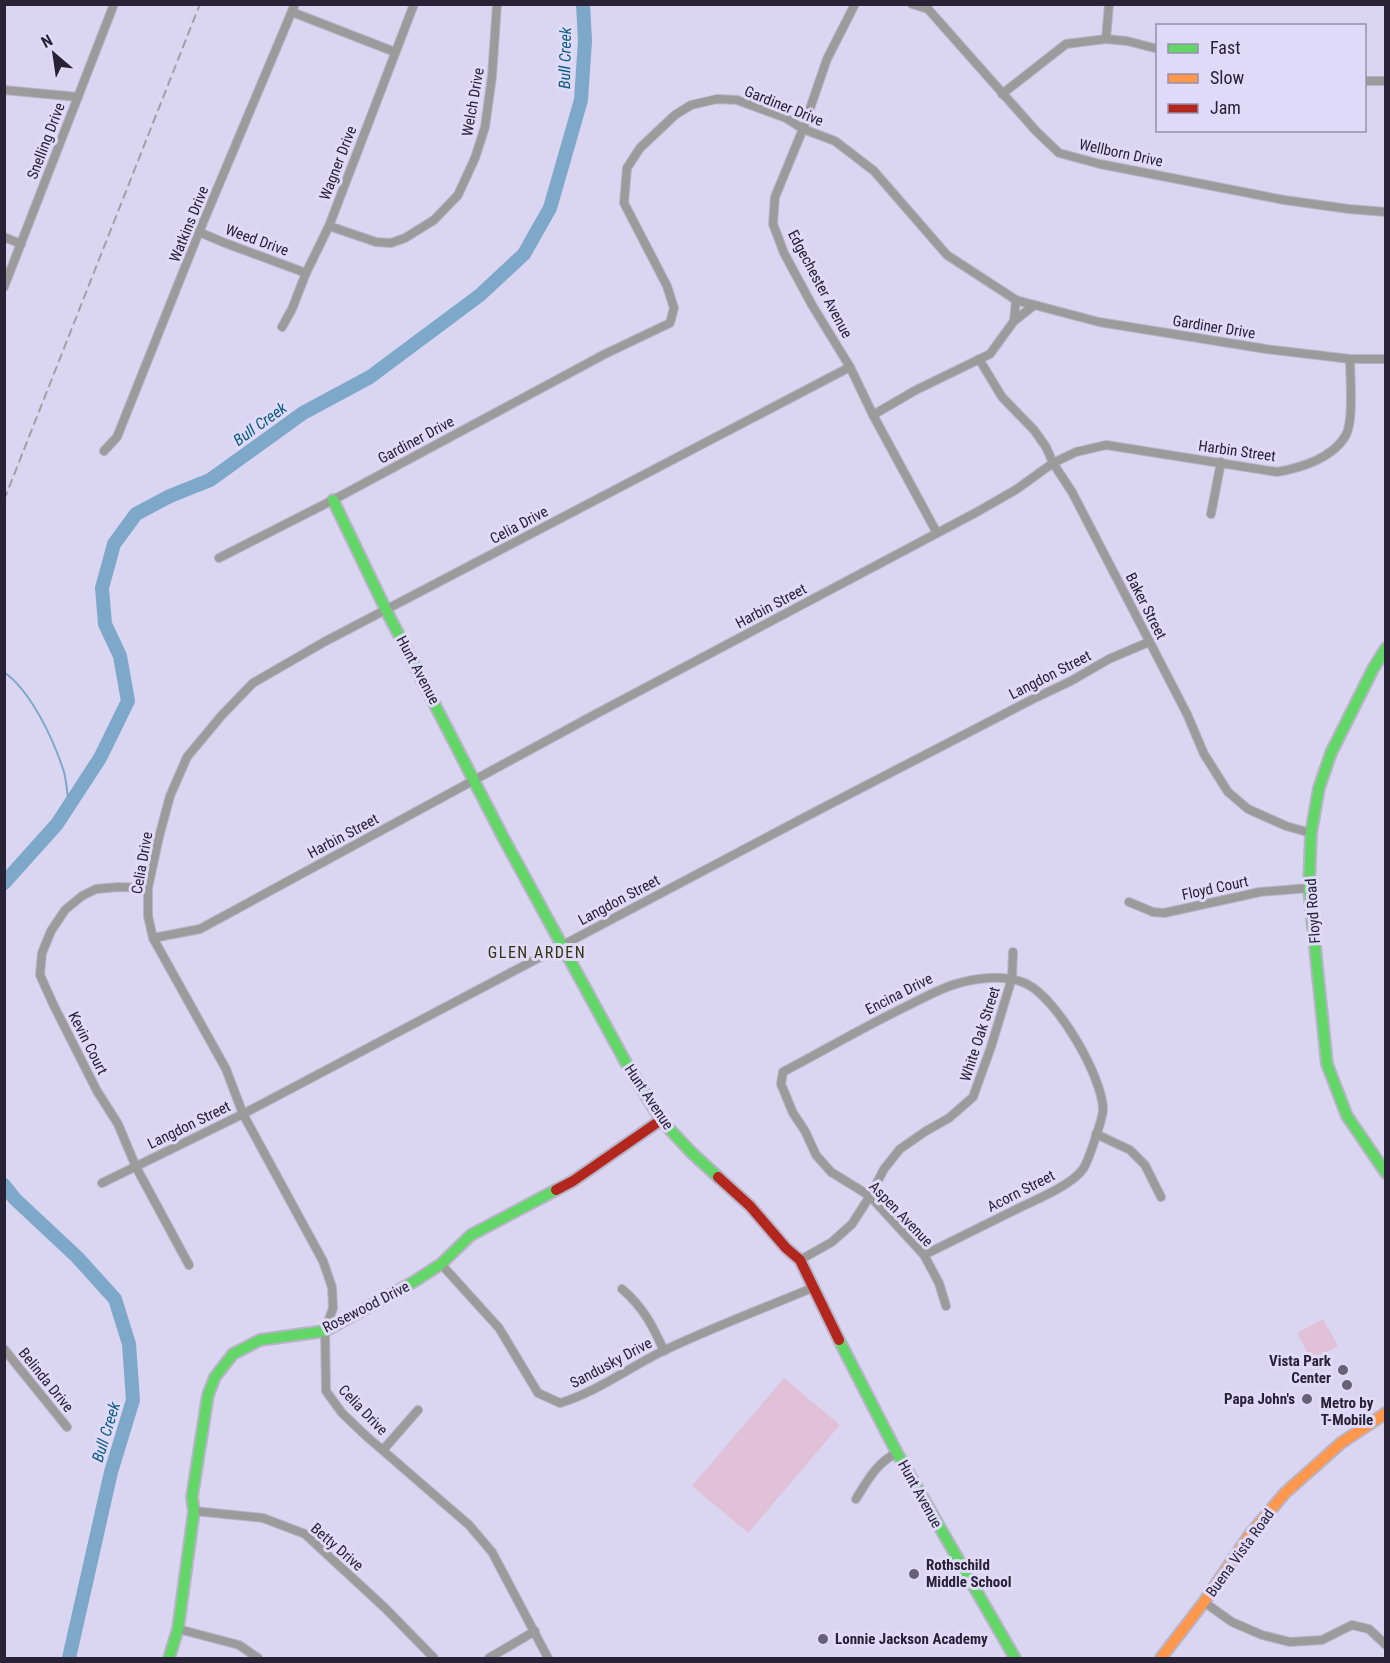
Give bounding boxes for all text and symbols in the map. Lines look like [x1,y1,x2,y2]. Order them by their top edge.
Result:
north arrow [24,24,84,84]
legend [1156,24,1366,132]
water label: Bull Creek [555,26,575,89]
text: N [38,31,56,52]
text: Fast [1210,37,1241,58]
street label: Welch Drive [458,66,488,138]
text: Slow [1210,67,1245,88]
street label: Gardiner Drive [742,82,826,130]
text: Jam [1210,97,1241,118]
street label: Snelling Drive [23,100,69,182]
street label: Wagner Drive [316,123,360,203]
street label: Wellborn Drive [1077,135,1165,171]
street label: Watkins Drive [166,183,212,265]
street label: Weed Drive [223,220,291,260]
street label: Edgechester Avenue [784,227,856,341]
street label: Gardiner Drive [1171,312,1257,342]
water label: Bull Creek [229,398,291,450]
street label: Gardiner Drive [375,412,457,468]
street label: Harbin Street [1197,437,1277,465]
street label: Celia Drive [487,502,551,548]
street label: Baker Street [1122,570,1170,642]
street label: Harbin Street [732,580,810,632]
street label: Hunt Avenue [392,633,444,707]
street label: Langdon Street [1006,647,1094,703]
street label: Harbin Street [304,810,382,862]
street label: Celia Drive [128,830,156,896]
street label: Langdon Street [575,871,663,929]
street label: Floyd Court [1180,872,1250,904]
street label: Floyd Road [1302,878,1324,944]
district label: GLEN ARDEN [488,943,586,962]
street label: Encina Drive [862,969,936,1019]
street label: White Oak Street [956,984,1004,1084]
street label: Kevin Court [65,1009,111,1077]
street label: Hunt Avenue [621,1061,677,1133]
street label: Langdon Street [145,1097,233,1153]
street label: Acorn Street [984,1166,1058,1216]
street label: Aspen Avenue [865,1178,937,1250]
street label: Rosewood Drive [320,1277,412,1337]
street label: Sandusky Drive [567,1334,655,1392]
street label: Belinda Drive [15,1344,77,1416]
place label: Vista Park Center [1269,1352,1332,1387]
marker: Vista Park Center [1336,1363,1350,1377]
marker: Metro by T-Mobile [1340,1378,1354,1392]
street label: Celia Drive [335,1381,391,1439]
place label: Papa John's [1224,1390,1295,1408]
marker: Papa John's [1300,1392,1314,1406]
place label: Metro by T-Mobile [1321,1394,1374,1429]
water label: Bull Creek [88,1399,124,1464]
street label: Hunt Avenue [894,1457,946,1531]
street label: Buena Vista Road [1202,1506,1278,1600]
street label: Betty Drive [307,1519,367,1575]
place label: Rothschild Middle School [926,1556,1012,1591]
marker: Rothschild Middle School [907,1567,921,1581]
place label: Lonnie Jackson Academy [835,1630,988,1648]
marker: Lonnie Jackson Academy [816,1632,830,1646]

